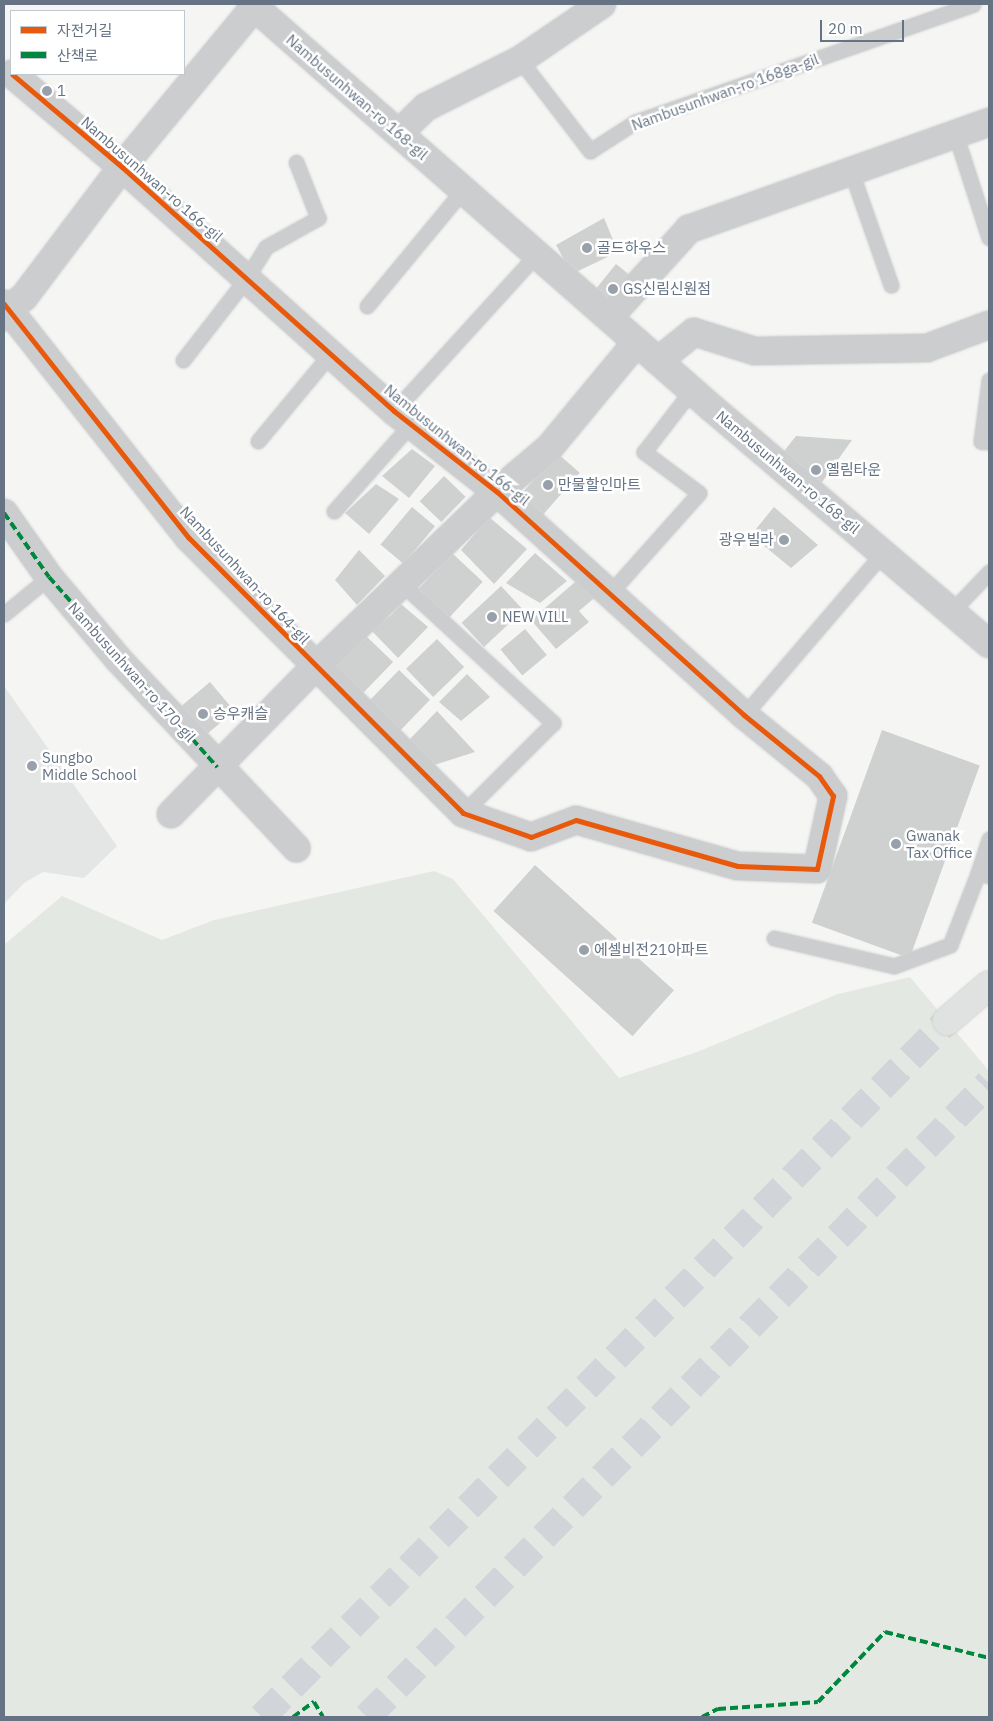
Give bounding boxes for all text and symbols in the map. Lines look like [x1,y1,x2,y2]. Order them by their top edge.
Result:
legend [10,10,185,75]
scale bar [823,10,907,42]
text: 20 m [828,19,863,38]
text: 자전거길 [57,21,112,40]
street label: Nambusunhwan-ro 168-gil [283,31,431,163]
text: 산책로 [57,46,98,65]
street label: Nambusunhwan-ro 168ga-gil [629,50,821,134]
place label: 1 [57,82,66,100]
marker: 1 [41,85,53,97]
street label: Nambusunhwan-ro 166-gil [78,113,226,245]
place label: 골드하우스 [597,239,666,257]
marker: 골드하우스 [581,242,593,254]
place label: GS신림신원점 [623,280,711,298]
marker: GS신림신원점 [607,283,619,295]
street label: Nambusunhwan-ro 166-gil [381,381,533,509]
street label: Nambusunhwan-ro 168-gil [713,407,863,537]
place label: 옐림타운 [826,461,881,479]
marker: 옐림타운 [810,464,822,476]
place label: 만물할인마트 [558,476,641,494]
marker: 만물할인마트 [542,479,554,491]
street label: Nambusunhwan-ro 164-gil [176,502,314,648]
place label: 광우빌라 [719,531,774,549]
marker: 광우빌라 [778,534,790,546]
street label: Nambusunhwan-ro 170-gil [65,598,199,746]
place label: NEW VILL [502,608,568,626]
marker: NEW VILL [486,611,498,623]
place label: 승우캐슬 [213,705,268,723]
marker: 승우캐슬 [197,708,209,720]
place label: Sungbo Middle School [42,748,137,783]
marker: Sungbo Middle School [26,760,38,772]
place label: Gwanak Tax Office [906,826,972,861]
marker: Gwanak Tax Office [890,838,902,850]
place label: 에셀비전21아파트 [594,941,709,959]
marker: 에셀비전21아파트 [578,944,590,956]

